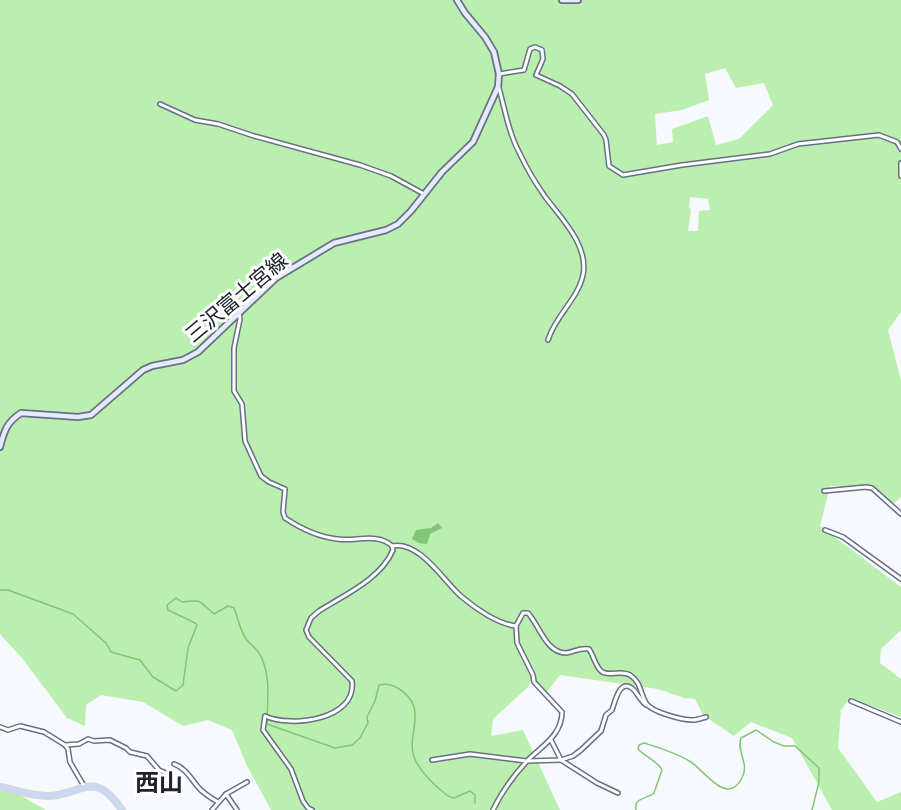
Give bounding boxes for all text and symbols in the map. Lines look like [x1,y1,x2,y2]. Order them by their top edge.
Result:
street label: 三沢富士宮線 [177,244,295,350]
district label: 西山 [135,764,183,800]

